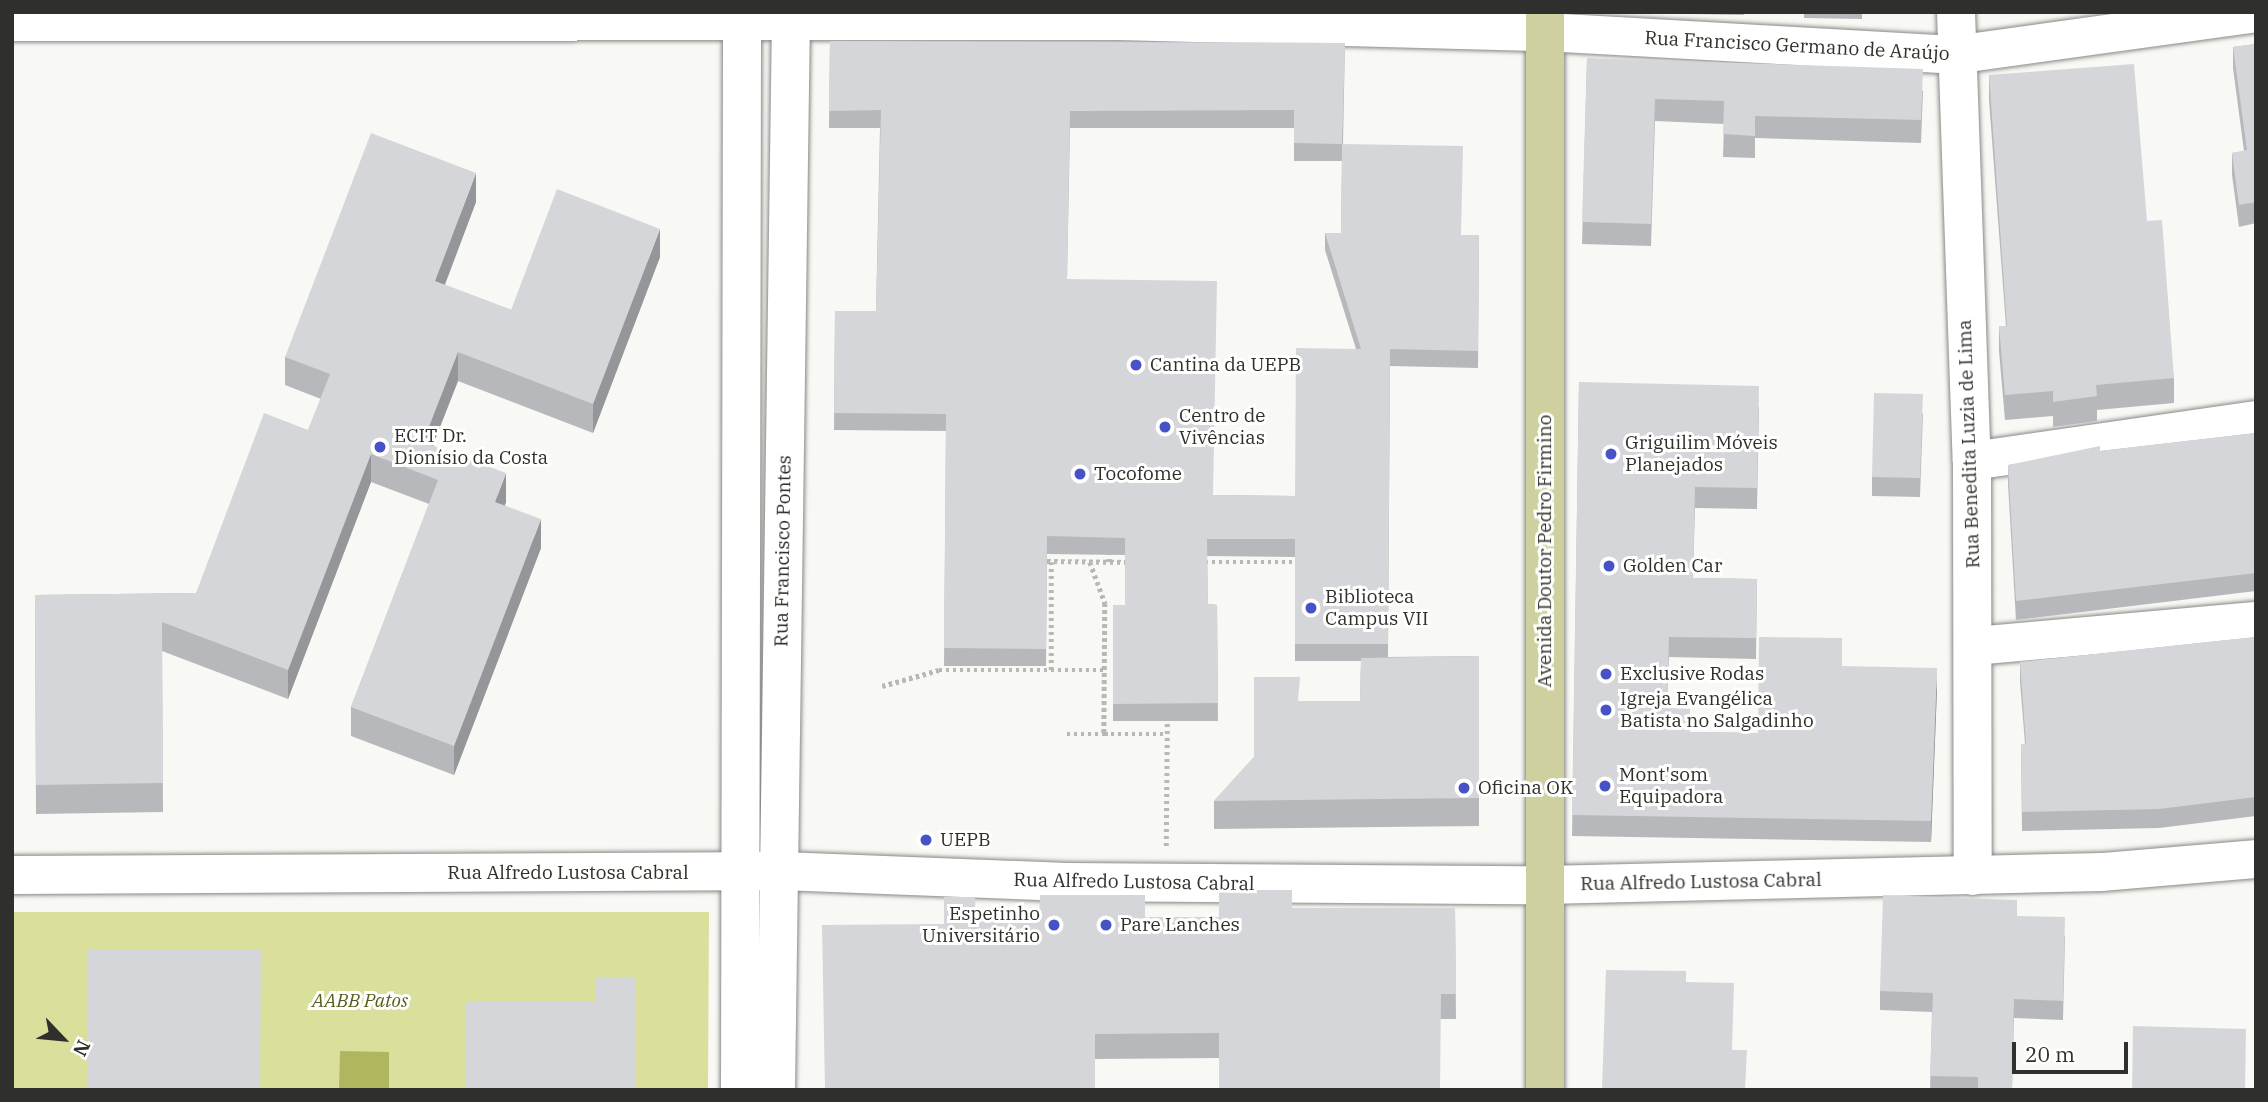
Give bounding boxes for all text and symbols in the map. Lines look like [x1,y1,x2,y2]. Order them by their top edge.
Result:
street label: Rua Francisco Germano de Araújo [1644,27,1950,65]
street label: Rua Benedita Luzia de Lima [1953,319,1985,569]
place label: Cantina da UEPB [1150,354,1301,376]
marker: Cantina da UEPB [1128,357,1144,373]
place label: Centro de Vivências [1179,405,1265,449]
street label: Avenida Doutor Pedro Firmino [1534,414,1556,688]
marker: Centro de Vivências [1157,419,1173,435]
place label: ECIT Dr. Dionísio da Costa [394,425,548,469]
place label: Griguilim Móveis Planejados [1625,432,1778,476]
marker: ECIT Dr. Dionísio da Costa [372,439,388,455]
marker: Griguilim Móveis Planejados [1603,446,1619,462]
street label: Rua Francisco Pontes [770,455,796,647]
place label: Tocofome [1094,463,1182,485]
marker: Tocofome [1072,466,1088,482]
place label: Golden Car [1623,555,1722,577]
marker: Golden Car [1601,558,1617,574]
place label: Biblioteca Campus VII [1325,586,1428,630]
marker: Biblioteca Campus VII [1303,600,1319,616]
place label: Exclusive Rodas [1620,663,1764,685]
marker: Exclusive Rodas [1598,666,1614,682]
place label: Igreja Evangélica Batista no Salgadinho [1620,688,1814,732]
marker: Igreja Evangélica Batista no Salgadinho [1598,702,1614,718]
place label: Mont'som Equipadora [1619,764,1723,808]
place label: Oficina OK [1478,777,1573,799]
marker: Mont'som Equipadora [1597,778,1613,794]
marker: Oficina OK [1456,780,1472,796]
place label: UEPB [940,829,991,851]
marker: UEPB [918,832,934,848]
street label: Rua Alfredo Lustosa Cabral [447,862,689,884]
street label: Rua Alfredo Lustosa Cabral [1013,868,1255,896]
street label: Rua Alfredo Lustosa Cabral [1580,868,1822,896]
place label: Espetinho Universitário [922,903,1040,947]
place label: Pare Lanches [1120,914,1240,936]
marker: Espetinho Universitário [1046,917,1062,933]
marker: Pare Lanches [1098,917,1114,933]
park label: AABB Patos [312,990,408,1012]
north arrow [28,1004,98,1074]
scale bar [2016,1028,2132,1072]
text: N [68,1036,96,1060]
text: 20 m [2025,1040,2075,1068]

